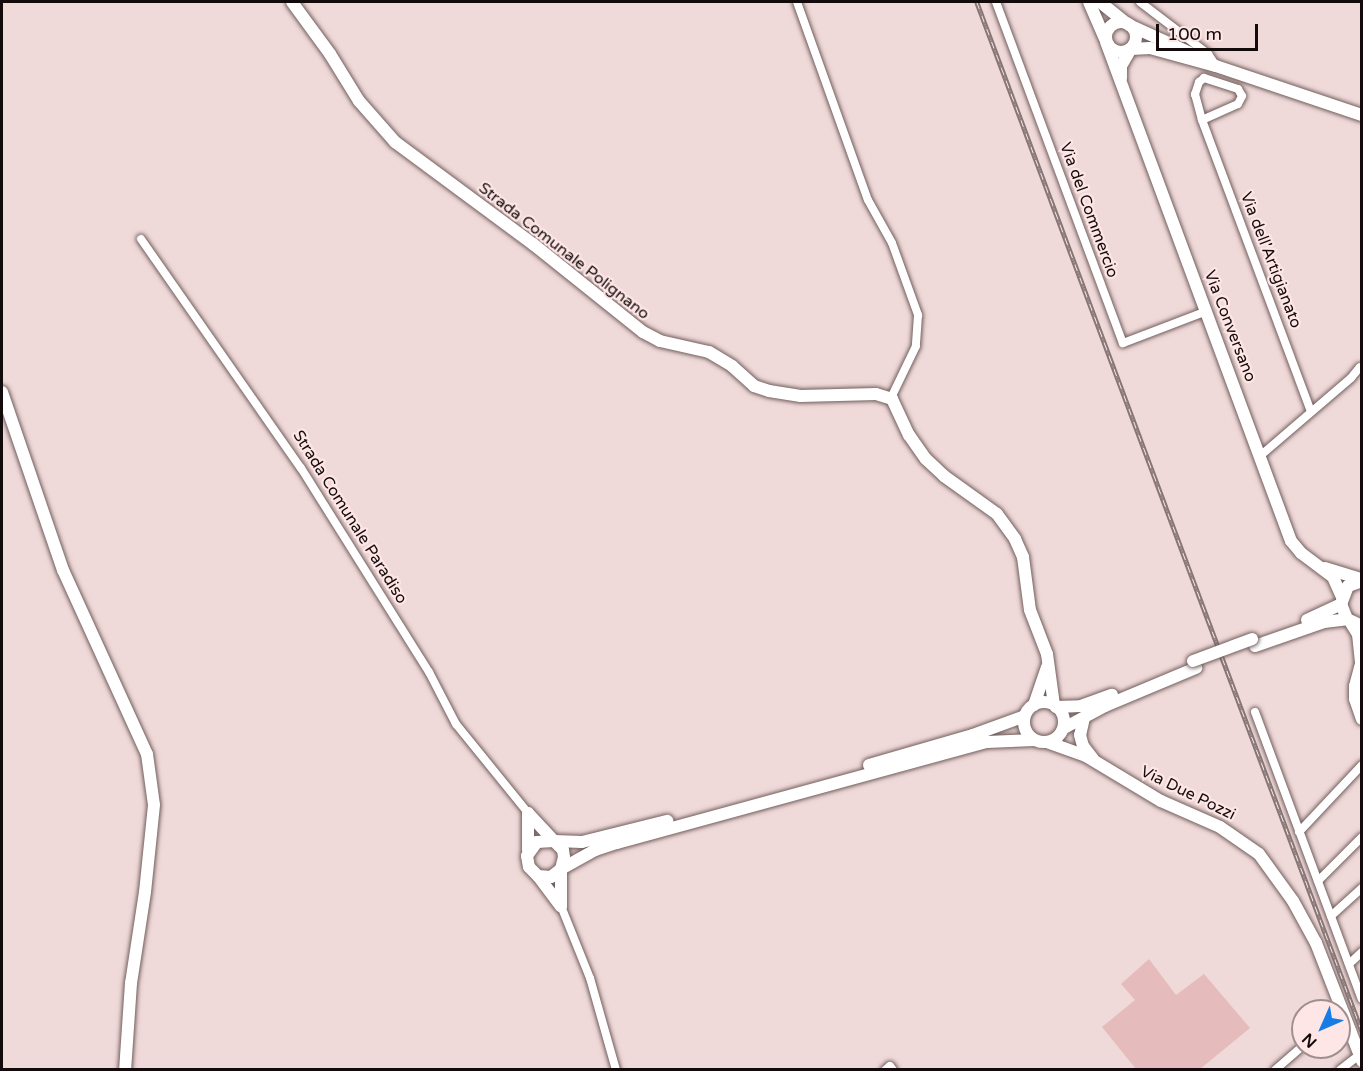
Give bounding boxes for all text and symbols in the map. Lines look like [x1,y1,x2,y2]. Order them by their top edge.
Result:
scale bar [1159,12,1261,50]
text: 100 m [1167,23,1222,45]
street label: Via del Commercio [1056,140,1122,280]
street label: Strada Comunale Polignano [475,178,653,324]
street label: Via dell'Artigianato [1236,189,1306,331]
street label: Via Conversano [1200,267,1260,385]
street label: Strada Comunale Paradiso [289,427,411,607]
street label: Via Due Pozzi [1137,762,1239,824]
north arrow [1291,999,1351,1059]
text: N [1298,1029,1321,1052]

